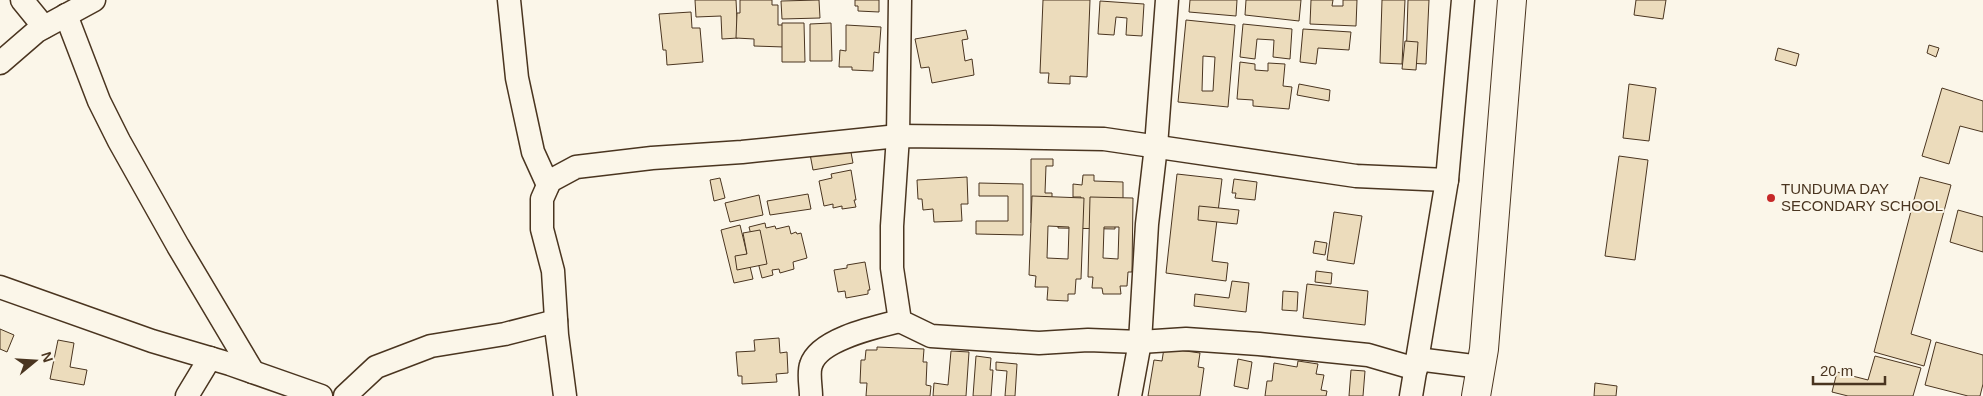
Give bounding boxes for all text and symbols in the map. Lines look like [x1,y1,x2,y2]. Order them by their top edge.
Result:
place label: TUNDUMA DAY SECONDARY SCHOOL [1781,180,1943,214]
marker: TUNDUMA DAY SECONDARY SCHOOL [1765,192,1777,204]
north arrow [10,336,60,386]
text: N [38,350,57,364]
scale bar [1813,354,1886,386]
text: 20 m [1820,362,1853,379]

